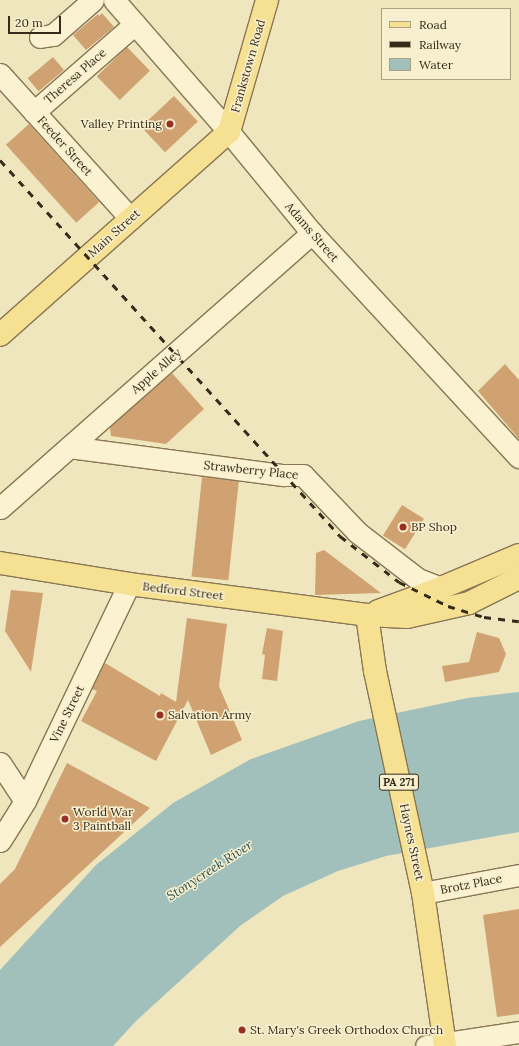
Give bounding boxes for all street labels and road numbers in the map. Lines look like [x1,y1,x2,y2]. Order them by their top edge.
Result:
street label: Frankstown Road [228,18,268,114]
street label: Theresa Place [41,45,109,107]
street label: Feeder Street [34,113,96,179]
street label: Adams Street [282,199,342,265]
street label: Main Street [85,206,143,260]
street label: Apple Alley [128,345,184,397]
street label: Strawberry Place [203,458,299,482]
street label: Bedford Street [142,579,224,603]
street label: Vine Street [47,683,87,745]
road number: PA 271 [378,773,420,791]
street label: Haynes Street [397,802,427,882]
street label: Brotz Place [439,871,503,897]

